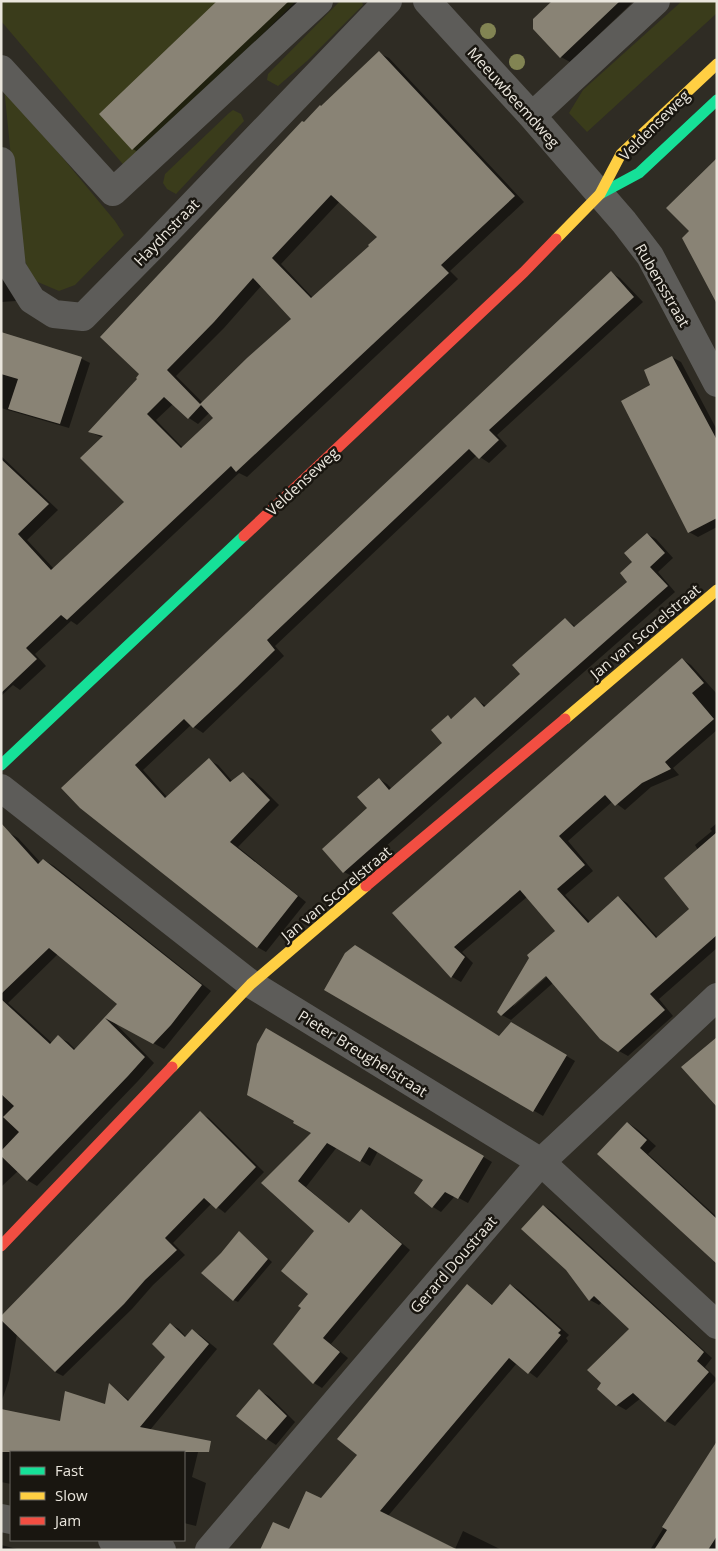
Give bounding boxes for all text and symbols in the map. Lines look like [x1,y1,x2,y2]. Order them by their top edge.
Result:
street label: Meeuwbeemdweg [464,43,564,151]
street label: Veldenseweg [615,86,693,164]
street label: Haydnstraat [129,194,203,270]
street label: Rubensstraat [631,240,695,330]
street label: Veldenseweg [262,442,342,520]
street label: Jan van Scorelstraat [584,579,704,684]
street label: Jan van Scorelstraat [275,841,395,946]
street label: Pieter Breughelstraat [295,1005,431,1101]
street label: Gerard Doustraat [405,1211,501,1317]
legend [10,1451,185,1541]
text: Fast [55,1460,84,1480]
text: Slow [55,1485,88,1505]
text: Jam [53,1510,81,1530]

